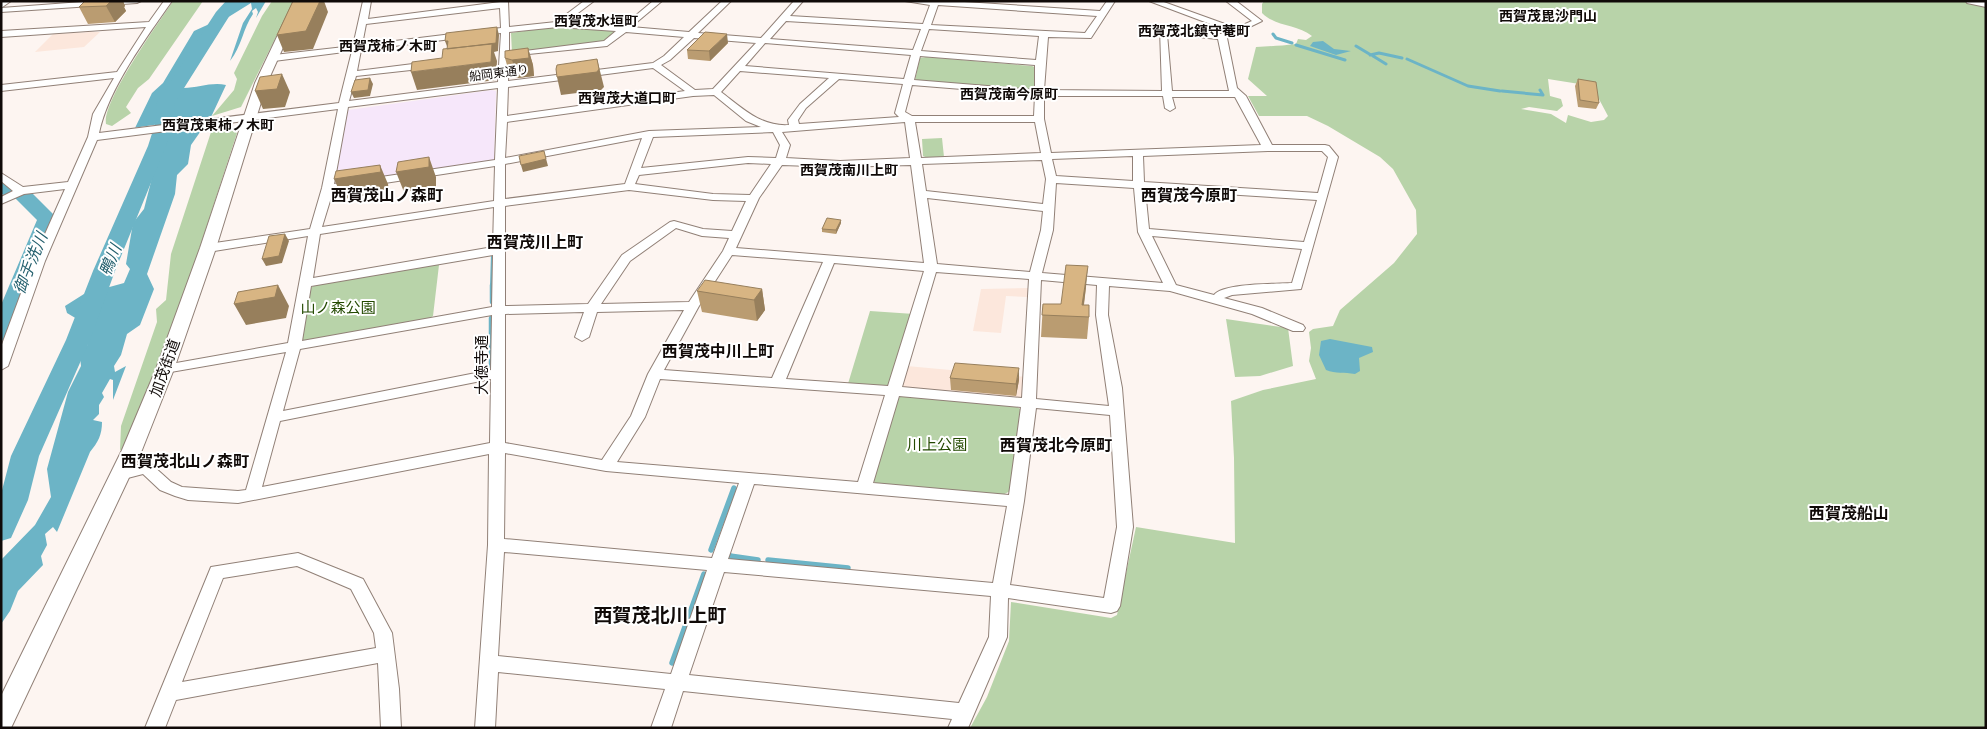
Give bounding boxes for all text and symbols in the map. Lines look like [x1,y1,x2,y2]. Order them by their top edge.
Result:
district label: 西賀茂毘沙門山 [1499,8,1597,25]
district label: 西賀茂水垣町 [554,13,638,30]
district label: 西賀茂北鎮守菴町 [1138,23,1250,40]
district label: 西賀茂柿ノ木町 [339,38,437,55]
street label: 船岡東通り [468,62,530,84]
district label: 西賀茂南今原町 [960,86,1058,103]
district label: 西賀茂大道口町 [578,90,676,107]
district label: 西賀茂東柿ノ木町 [162,117,274,134]
district label: 西賀茂南川上町 [800,162,898,179]
district label: 西賀茂山ノ森町 [331,186,443,205]
district label: 西賀茂今原町 [1141,186,1237,205]
water label: 御手洗川 [10,228,52,296]
district label: 西賀茂川上町 [487,233,583,252]
water label: 鴨川 [96,240,126,279]
park label: 山ノ森公園 [300,299,376,317]
street label: 大徳寺通 [473,335,491,395]
street label: 加茂街道 [146,337,184,399]
district label: 西賀茂中川上町 [662,342,774,361]
park label: 川上公園 [907,436,967,454]
district label: 西賀茂北今原町 [1000,436,1112,455]
district label: 西賀茂北山ノ森町 [121,452,249,471]
district label: 西賀茂船山 [1809,504,1889,523]
district label: 西賀茂北川上町 [593,605,727,627]

